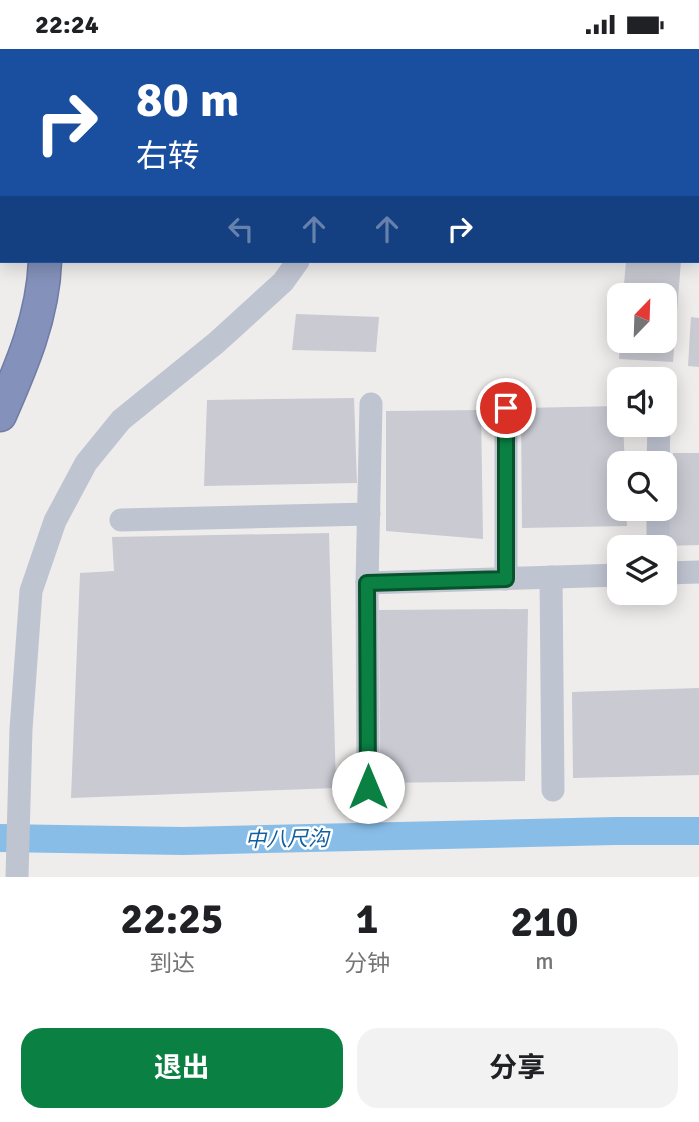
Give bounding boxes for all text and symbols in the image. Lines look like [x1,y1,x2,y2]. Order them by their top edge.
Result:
text: 22:24 [35,9,99,41]
text: 80 m [136,70,239,130]
icon: right [21,77,112,168]
text: 右转 [136,137,200,176]
icon: left [222,210,260,248]
icon: ahead [295,210,333,248]
icon: ahead [368,210,406,248]
icon: right [441,210,479,248]
north arrow [607,283,677,353]
map controls [607,283,677,605]
button: sound [607,367,677,437]
pin [476,378,536,438]
icon: arrive [487,389,525,427]
button: search [607,451,677,521]
button: layers [607,535,677,605]
position arrow [331,750,405,824]
water label: 中八尺沟 [245,825,331,853]
text: 22:25 [120,894,224,945]
text: 1 [356,894,378,945]
text: 210 [510,897,579,948]
text: m [535,947,554,976]
text: 到达 [149,949,195,978]
text: 分钟 [344,949,390,978]
button: 退出 [21,1028,343,1108]
button: 分享 [357,1028,678,1108]

